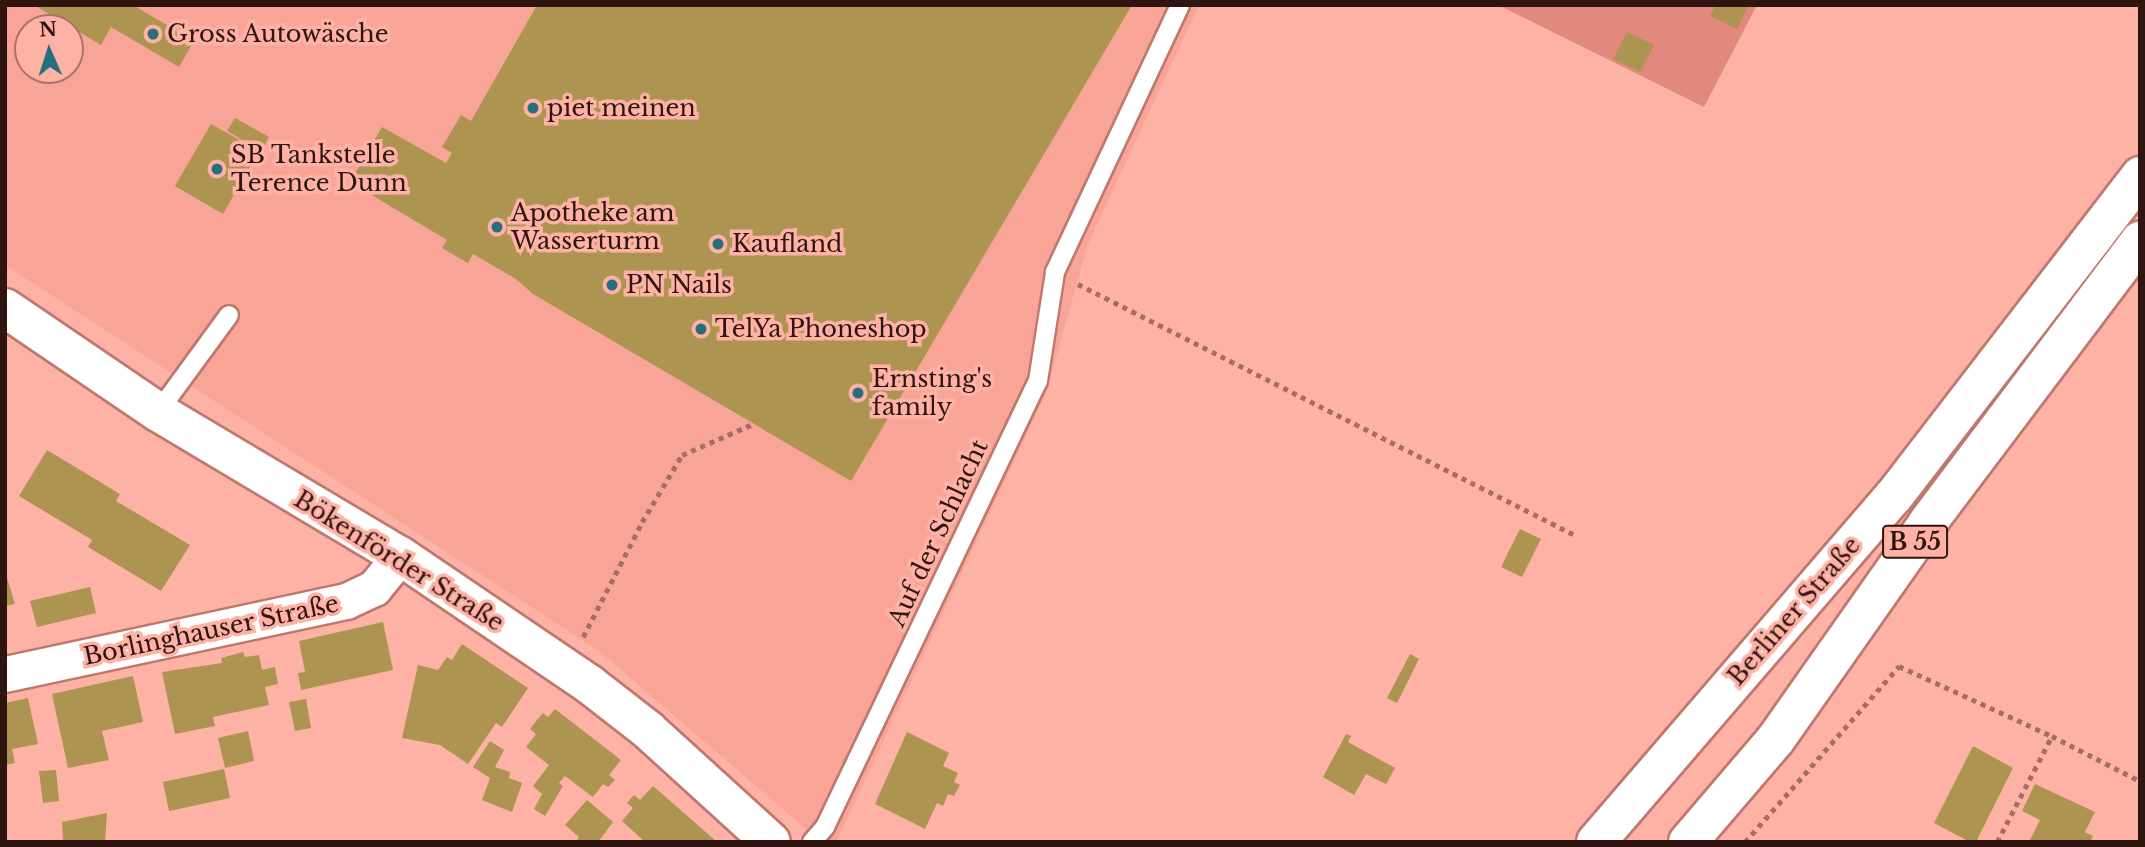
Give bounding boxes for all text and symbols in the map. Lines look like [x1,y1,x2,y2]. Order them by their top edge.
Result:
north arrow [14,14,84,84]
text: N [38,18,58,41]
place label: Gross Autowäsche [167,20,390,48]
marker: Gross Autowäsche [145,26,161,42]
place label: piet meinen [547,94,696,122]
marker: piet meinen [525,100,541,116]
place label: SB Tankstelle Terence Dunn [231,141,407,197]
marker: SB Tankstelle Terence Dunn [209,161,225,177]
place label: Apotheke am Wasserturm [511,199,674,255]
marker: Apotheke am Wasserturm [489,219,505,235]
place label: Kaufland [732,230,842,258]
marker: Kaufland [710,236,726,252]
place label: PN Nails [626,271,732,299]
marker: PN Nails [604,277,620,293]
place label: TelYa Phoneshop [715,315,927,343]
marker: TelYa Phoneshop [693,321,709,337]
place label: Ernsting's family [872,365,992,421]
marker: Ernsting's family [850,385,866,401]
street label: Auf der Schlacht [882,435,994,631]
street label: Bökenförder Straße [289,485,509,637]
road number: B 55 [1882,522,1948,562]
street label: Berliner Straße [1722,531,1866,691]
street label: Borlinghauser Straße [81,589,341,671]

